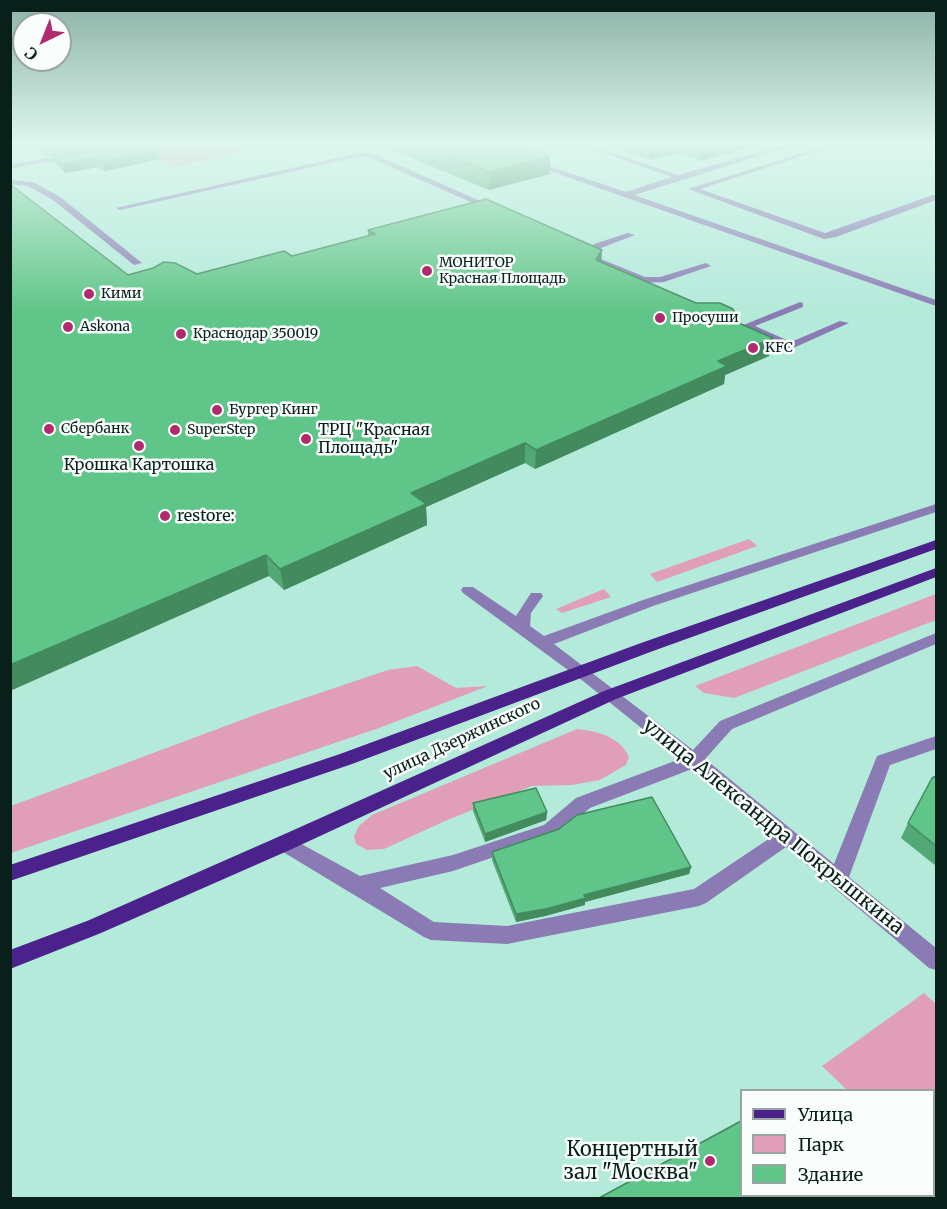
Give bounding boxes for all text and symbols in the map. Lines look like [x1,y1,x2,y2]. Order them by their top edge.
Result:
north arrow [12,12,72,72]
text: С [20,43,42,65]
place label: МОНИТОР Красная Площадь [439,255,566,288]
marker: МОНИТОР Красная Площадь [420,264,434,278]
place label: Кими [101,286,141,302]
marker: Кими [82,287,96,301]
place label: Просуши [672,310,739,326]
marker: Просуши [653,311,667,325]
place label: Askona [80,319,130,335]
marker: Askona [61,320,75,334]
place label: Краснодар 350019 [193,326,318,342]
marker: Краснодар 350019 [174,327,188,341]
place label: KFC [765,340,793,356]
marker: KFC [746,341,760,355]
place label: Бургер Кинг [229,402,318,418]
marker: Бургер Кинг [210,403,224,417]
place label: ТРЦ "Красная Площадь" [318,420,430,458]
place label: Сбербанк [61,421,129,437]
marker: Сбербанк [42,422,56,436]
place label: SuperStep [187,422,255,438]
marker: SuperStep [168,423,182,437]
marker: ТРЦ "Красная Площадь" [299,432,313,446]
marker: Крошка Картошка [132,439,146,453]
place label: Крошка Картошка [64,455,214,475]
place label: restore: [177,506,235,526]
marker: restore: [158,509,172,523]
street label: улица Дзержинского [380,694,544,784]
street label: улица Александра Покрышкина [638,714,908,940]
legend [740,1089,935,1197]
text: Улица [798,1103,853,1126]
text: Парк [798,1133,844,1156]
place label: Концертный зал "Москва" [564,1138,698,1185]
marker: Концертный зал "Москва" [703,1154,717,1168]
text: Здание [798,1163,863,1186]

